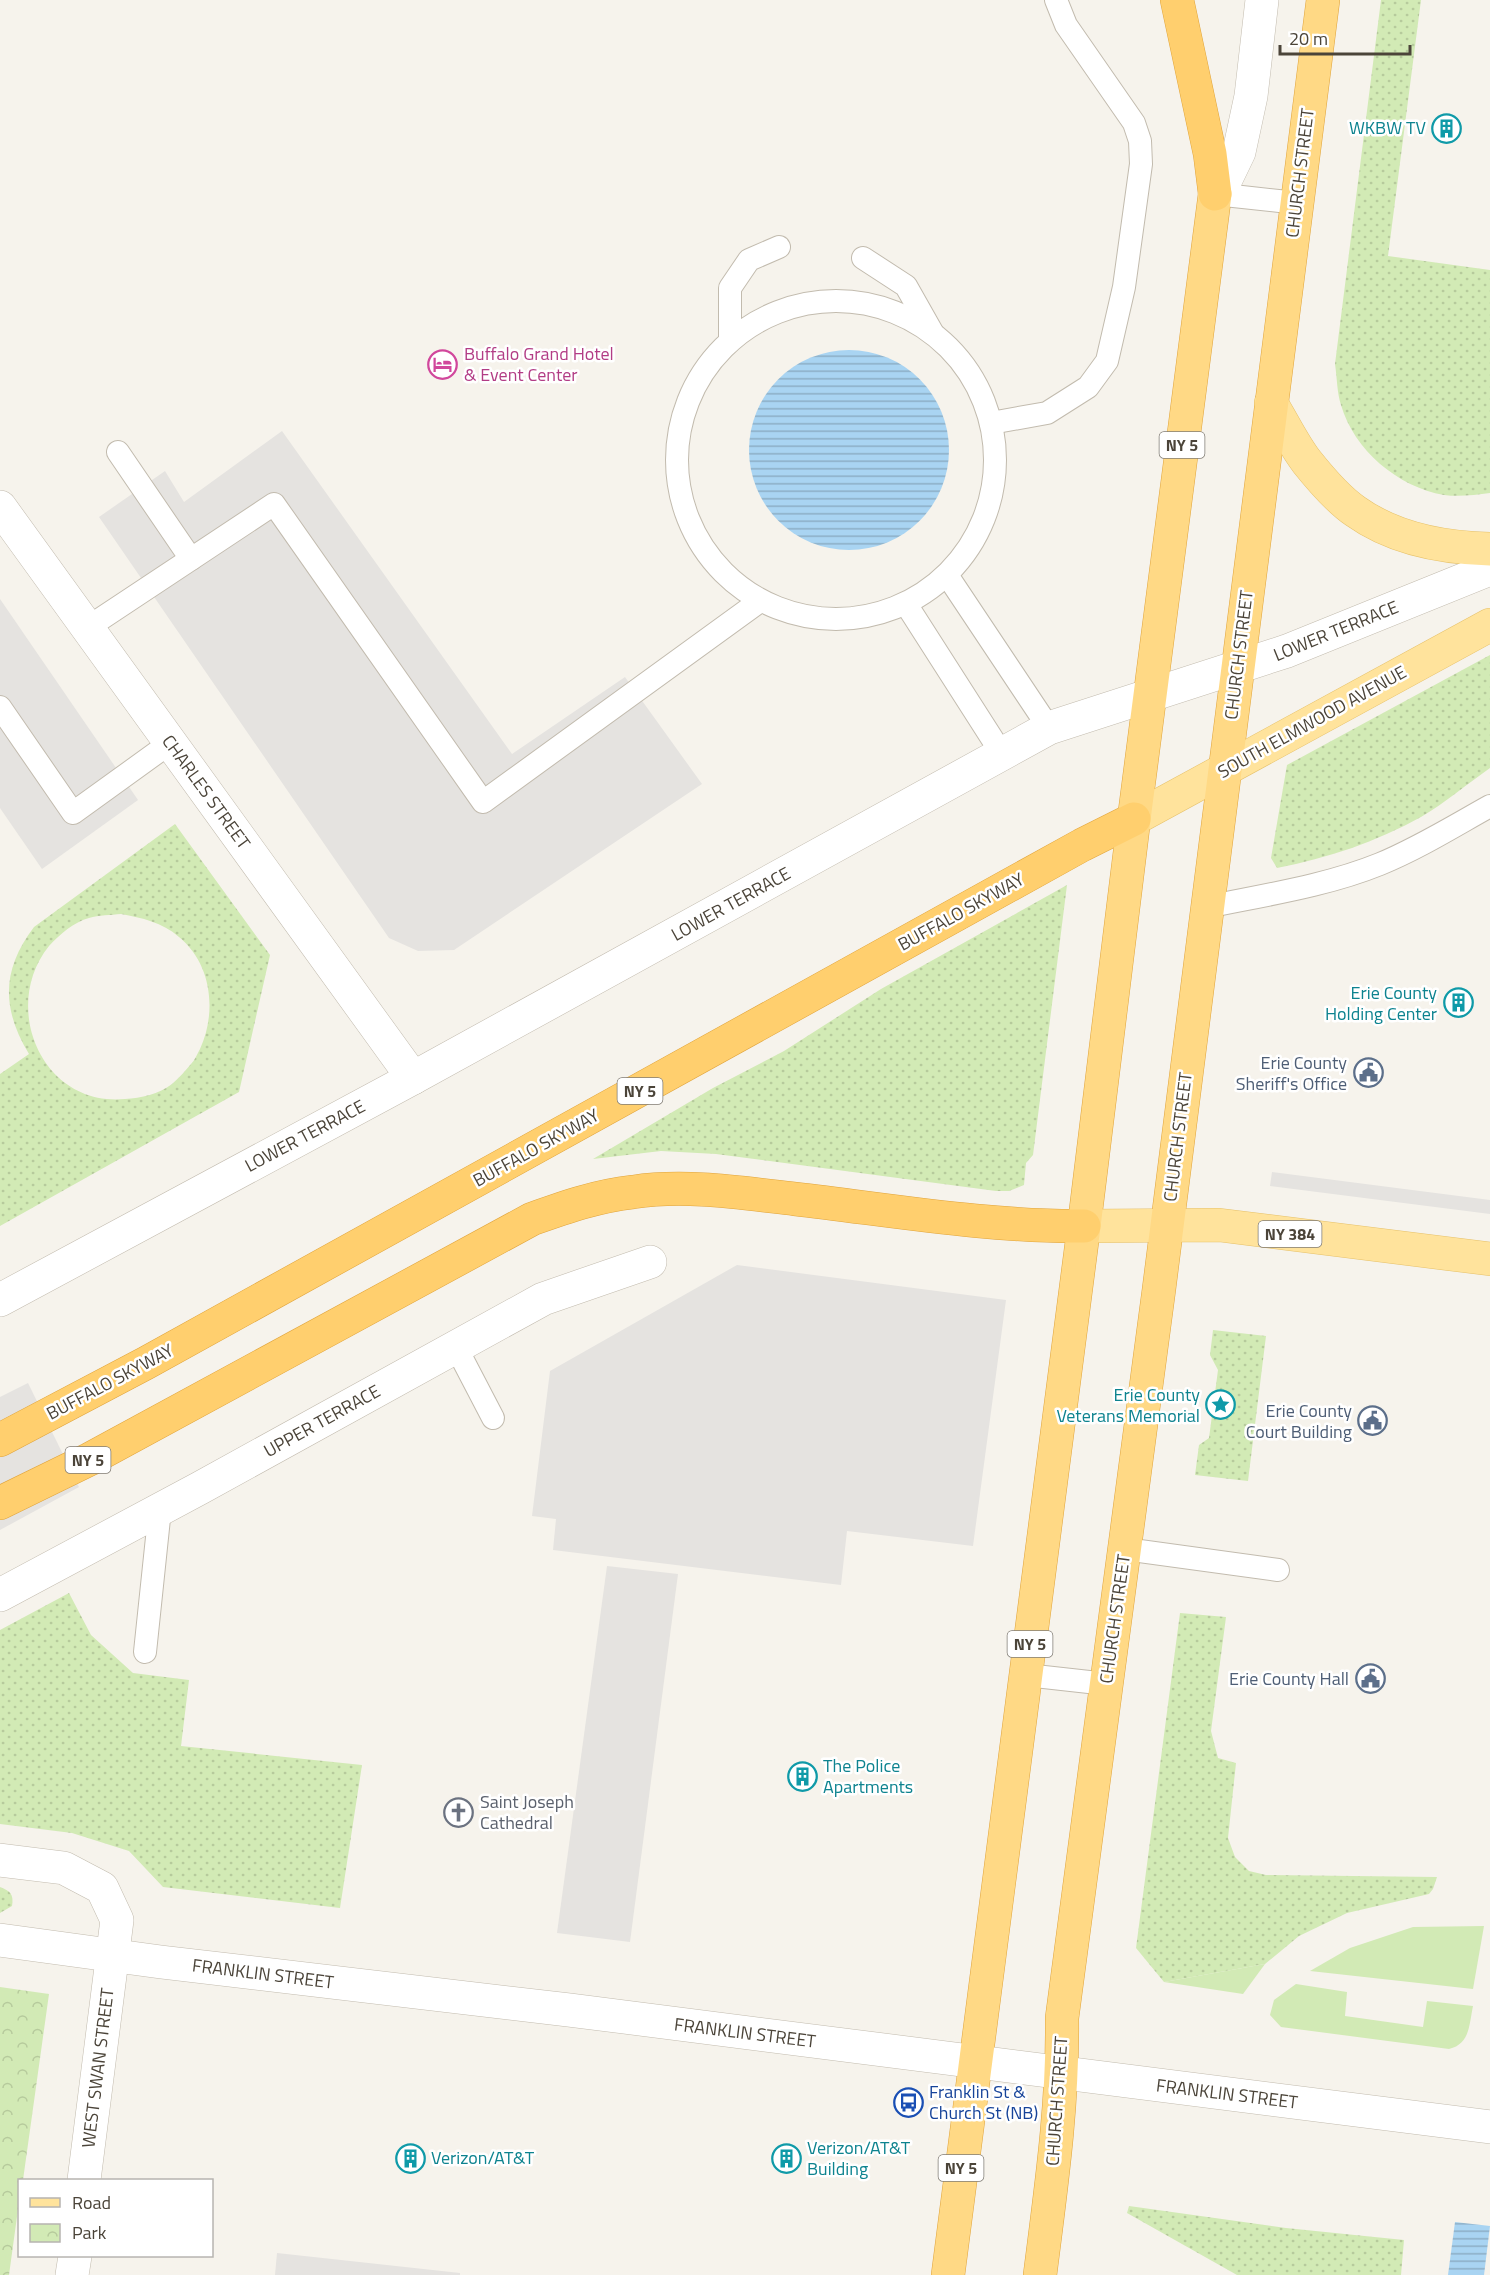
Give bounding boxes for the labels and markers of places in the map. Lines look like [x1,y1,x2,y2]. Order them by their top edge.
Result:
building icon: WKBW TV [1431,112,1463,144]
place label: WKBW TV [1349,114,1427,141]
place label: Buffalo Grand Hotel & Event Center [464,340,614,388]
hotel icon: Buffalo Grand Hotel & Event Center [427,348,459,380]
place label: Erie County Holding Center [1325,979,1437,1027]
building icon: Erie County Holding Center [1442,987,1474,1019]
place label: Erie County Sheriff's Office [1236,1049,1347,1097]
public building icon: Erie County Sheriff's Office [1352,1057,1384,1089]
place label: Erie County Veterans Memorial [1056,1381,1200,1429]
place icon: Erie County Veterans Memorial [1205,1389,1237,1421]
place label: Erie County Court Building [1246,1397,1352,1445]
public building icon: Erie County Court Building [1357,1405,1389,1437]
public building icon: Erie County Hall [1354,1663,1386,1695]
place label: Erie County Hall [1229,1665,1349,1692]
place label: The Police Apartments [823,1752,913,1800]
building icon: The Police Apartments [786,1760,818,1792]
place label: Saint Joseph Cathedral [480,1788,574,1836]
church icon: Saint Joseph Cathedral [443,1796,475,1828]
place label: Franklin St & Church St (NB) [929,2078,1038,2126]
bus stop icon: Franklin St & Church St (NB) [892,2086,924,2118]
place label: Verizon/AT&T Building [807,2134,911,2182]
building icon: Verizon/AT&T [394,2142,426,2174]
building icon: Verizon/AT&T Building [770,2142,802,2174]
place label: Verizon/AT&T [431,2144,535,2171]

